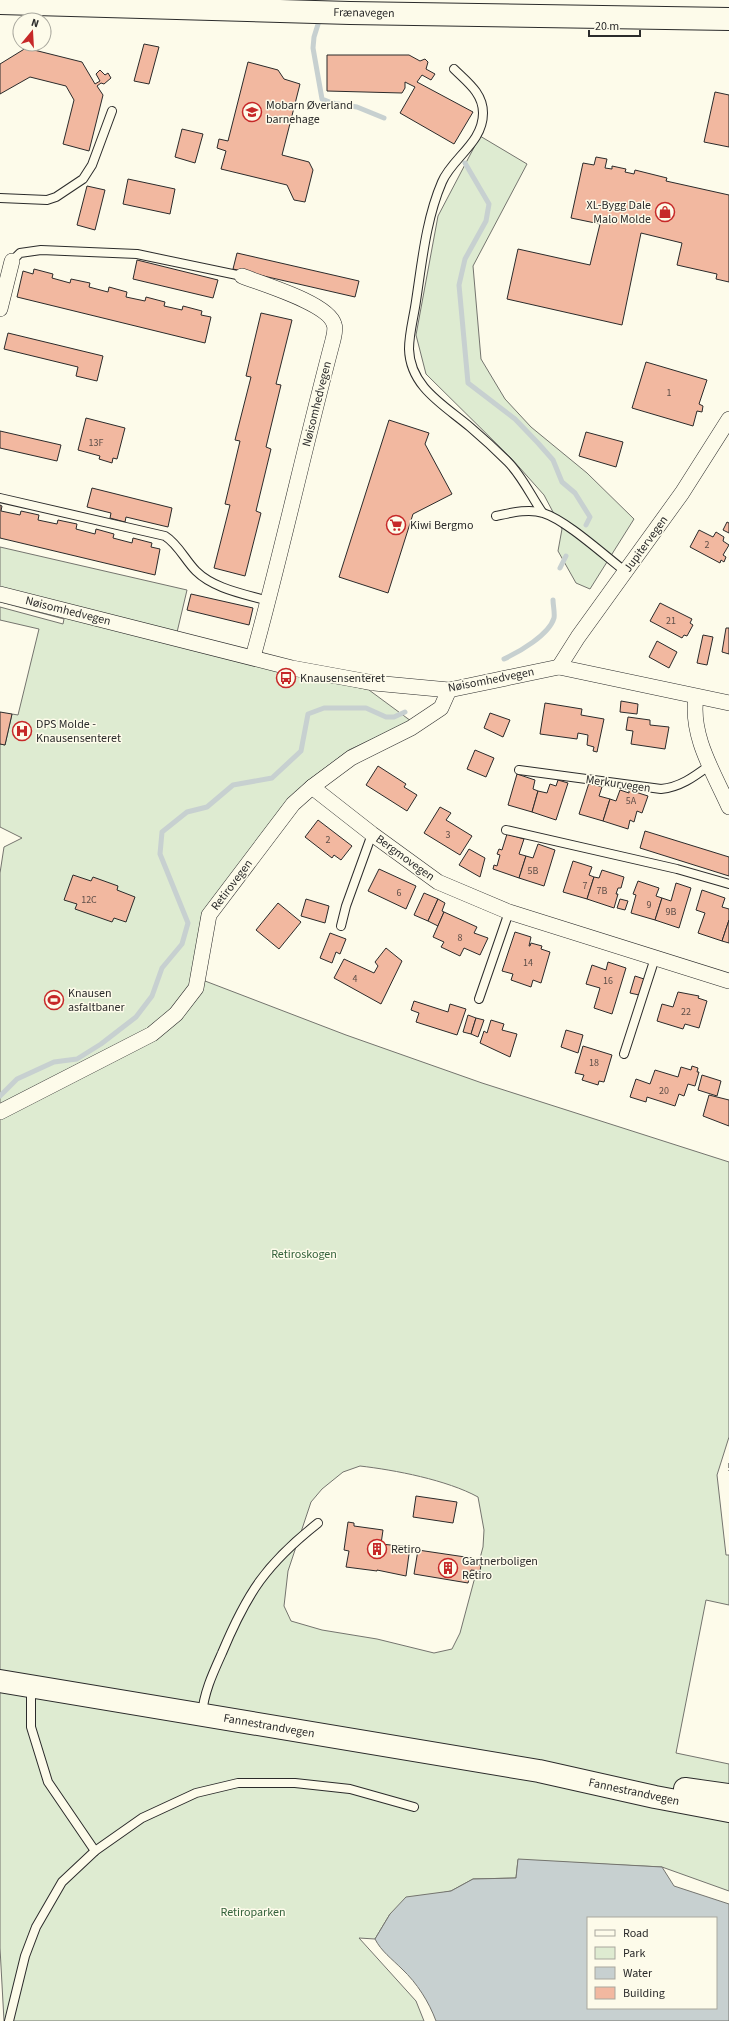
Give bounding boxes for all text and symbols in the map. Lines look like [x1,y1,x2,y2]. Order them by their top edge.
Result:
street label: Frænavegen [333,4,395,22]
north arrow [12,12,52,52]
scale bar [589,12,640,38]
text: N [29,15,41,31]
text: 20 m [595,18,619,35]
place label: Mobarn Øverland barnehage [266,97,353,128]
school or university icon: Mobarn Øverland barnehage [241,101,263,123]
place label: XL-Bygg Dale Malo Molde [586,197,651,228]
shop icon: XL-Bygg Dale Malo Molde [654,201,676,223]
street label: Nøisomhedvegen [298,359,336,449]
house number: 1 [667,386,672,400]
house number: 13F [89,436,103,450]
street label: Jupitervegen [620,512,672,576]
supermarket icon: Kiwi Bergmo [385,514,407,536]
place label: Kiwi Bergmo [410,517,473,534]
house number: 2 [705,538,710,552]
street label: Nøisomhedvegen [23,592,113,630]
house number: 21 [666,614,676,628]
street label: Nøisomhedvegen [446,663,536,697]
bus stop icon: Knausensenteret [275,667,297,689]
place label: Knausensenteret [300,670,385,687]
place label: DPS Molde - Knausensenteret [36,716,121,747]
hospital icon: DPS Molde - Knausensenteret [11,720,33,742]
street label: Merkurvegen [584,771,652,797]
house number: 5A [626,794,637,808]
house number: 3 [446,828,451,842]
street label: Bergmovegen [372,831,438,885]
house number: 2 [326,833,331,847]
street label: Retirovegen [207,856,257,914]
house number: 5B [528,864,539,878]
house number: 7 [583,879,588,893]
house number: 7B [597,884,608,898]
house number: 6 [397,886,402,900]
house number: 12C [81,893,97,907]
house number: 9 [647,898,652,912]
house number: 9B [666,905,677,919]
house number: 8 [458,931,463,945]
house number: 14 [523,956,533,970]
house number: 4 [353,972,358,986]
house number: 16 [603,974,613,988]
place label: Knausen asfaltbaner [68,985,126,1016]
sports icon: Knausen asfaltbaner [43,989,65,1011]
house number: 22 [681,1005,691,1019]
house number: 18 [589,1056,599,1070]
house number: 20 [659,1084,669,1098]
park label: Retiroskogen [271,1246,337,1263]
building icon: Retiro [366,1538,388,1560]
place label: Retiro [391,1541,421,1558]
place label: Gartnerboligen Retiro [462,1553,538,1584]
building icon: Gartnerboligen Retiro [437,1557,459,1579]
street label: Fannestrandvegen [222,1710,316,1742]
street label: Fannestrandvegen [587,1774,681,1810]
park label: Retiroparken [220,1904,286,1921]
legend [587,1917,717,2009]
text: Road [623,1925,649,1942]
text: Park [623,1945,645,1962]
text: Water [623,1965,653,1982]
text: Building [623,1985,665,2002]

